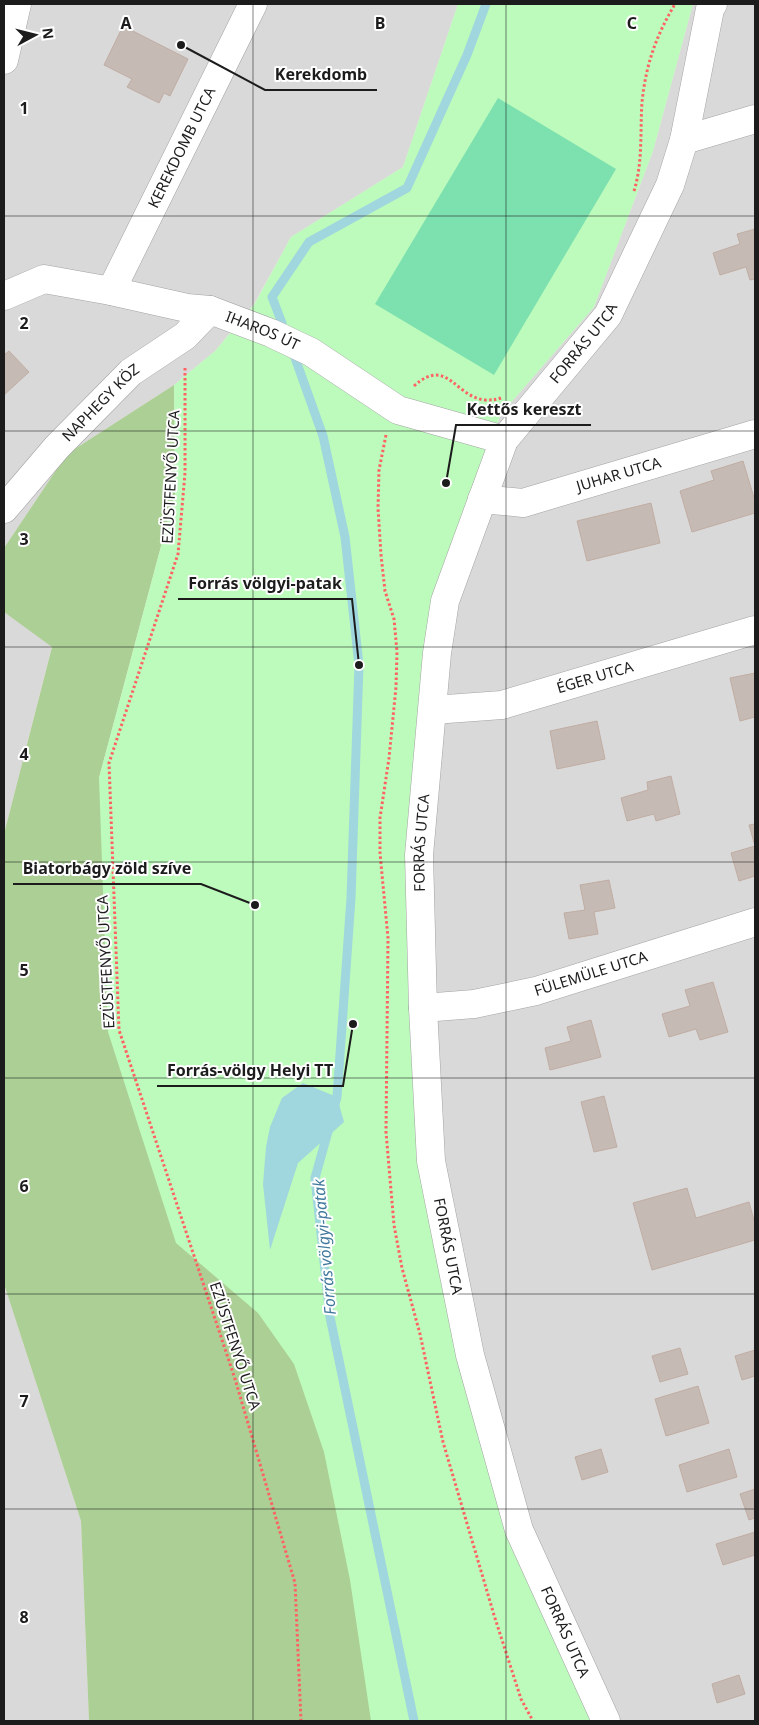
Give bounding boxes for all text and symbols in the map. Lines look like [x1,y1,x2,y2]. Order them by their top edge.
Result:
north arrow [10,10,60,60]
text: A [120,12,132,34]
text: B [375,12,385,34]
text: C [627,12,637,34]
text: N [38,27,59,40]
callout: Kerekdomb [265,59,377,90]
text: Kerekdomb [275,63,367,85]
street label: KEREKDOMB UTCA [143,83,220,211]
text: 1 [19,97,29,119]
street label: FORRÁS UTCA [544,299,621,387]
street label: IHAROS ÚT [223,306,304,354]
text: 2 [19,312,29,334]
street label: NAPHEGY KÖZ [57,358,143,445]
callout: Kettős kereszt [456,394,591,425]
text: Kettős kereszt [467,398,582,420]
street label: EZÜSTFENYŐ UTCA [157,409,184,544]
street label: JUHAR UTCA [572,451,663,496]
text: 3 [19,528,29,550]
callout: Forrás völgyi-patak [178,568,352,599]
text: Forrás völgyi-patak [188,572,342,594]
street label: ÉGER UTCA [554,656,636,697]
text: 4 [19,743,29,765]
street label: FORRÁS UTCA [408,793,433,892]
callout: Biatorbágy zöld szíve [13,853,201,884]
text: Biatorbágy zöld szíve [23,857,191,879]
street label: EZÜSTFENYŐ UTCA [91,894,118,1029]
street label: FÜLEMÜLE UTCA [531,945,650,1000]
text: 5 [19,959,29,981]
callout: Forrás-völgy Helyi TT [157,1055,343,1086]
text: Forrás-völgy Helyi TT [167,1059,333,1081]
text: 6 [19,1175,29,1197]
water label: Forrás völgyi-patak [307,1177,341,1316]
street label: FORRÁS UTCA [430,1196,468,1296]
street label: EZÜSTFENYŐ UTCA [206,1279,266,1413]
text: 7 [19,1390,29,1412]
street label: FORRÁS UTCA [537,1583,595,1681]
text: 8 [19,1606,29,1628]

